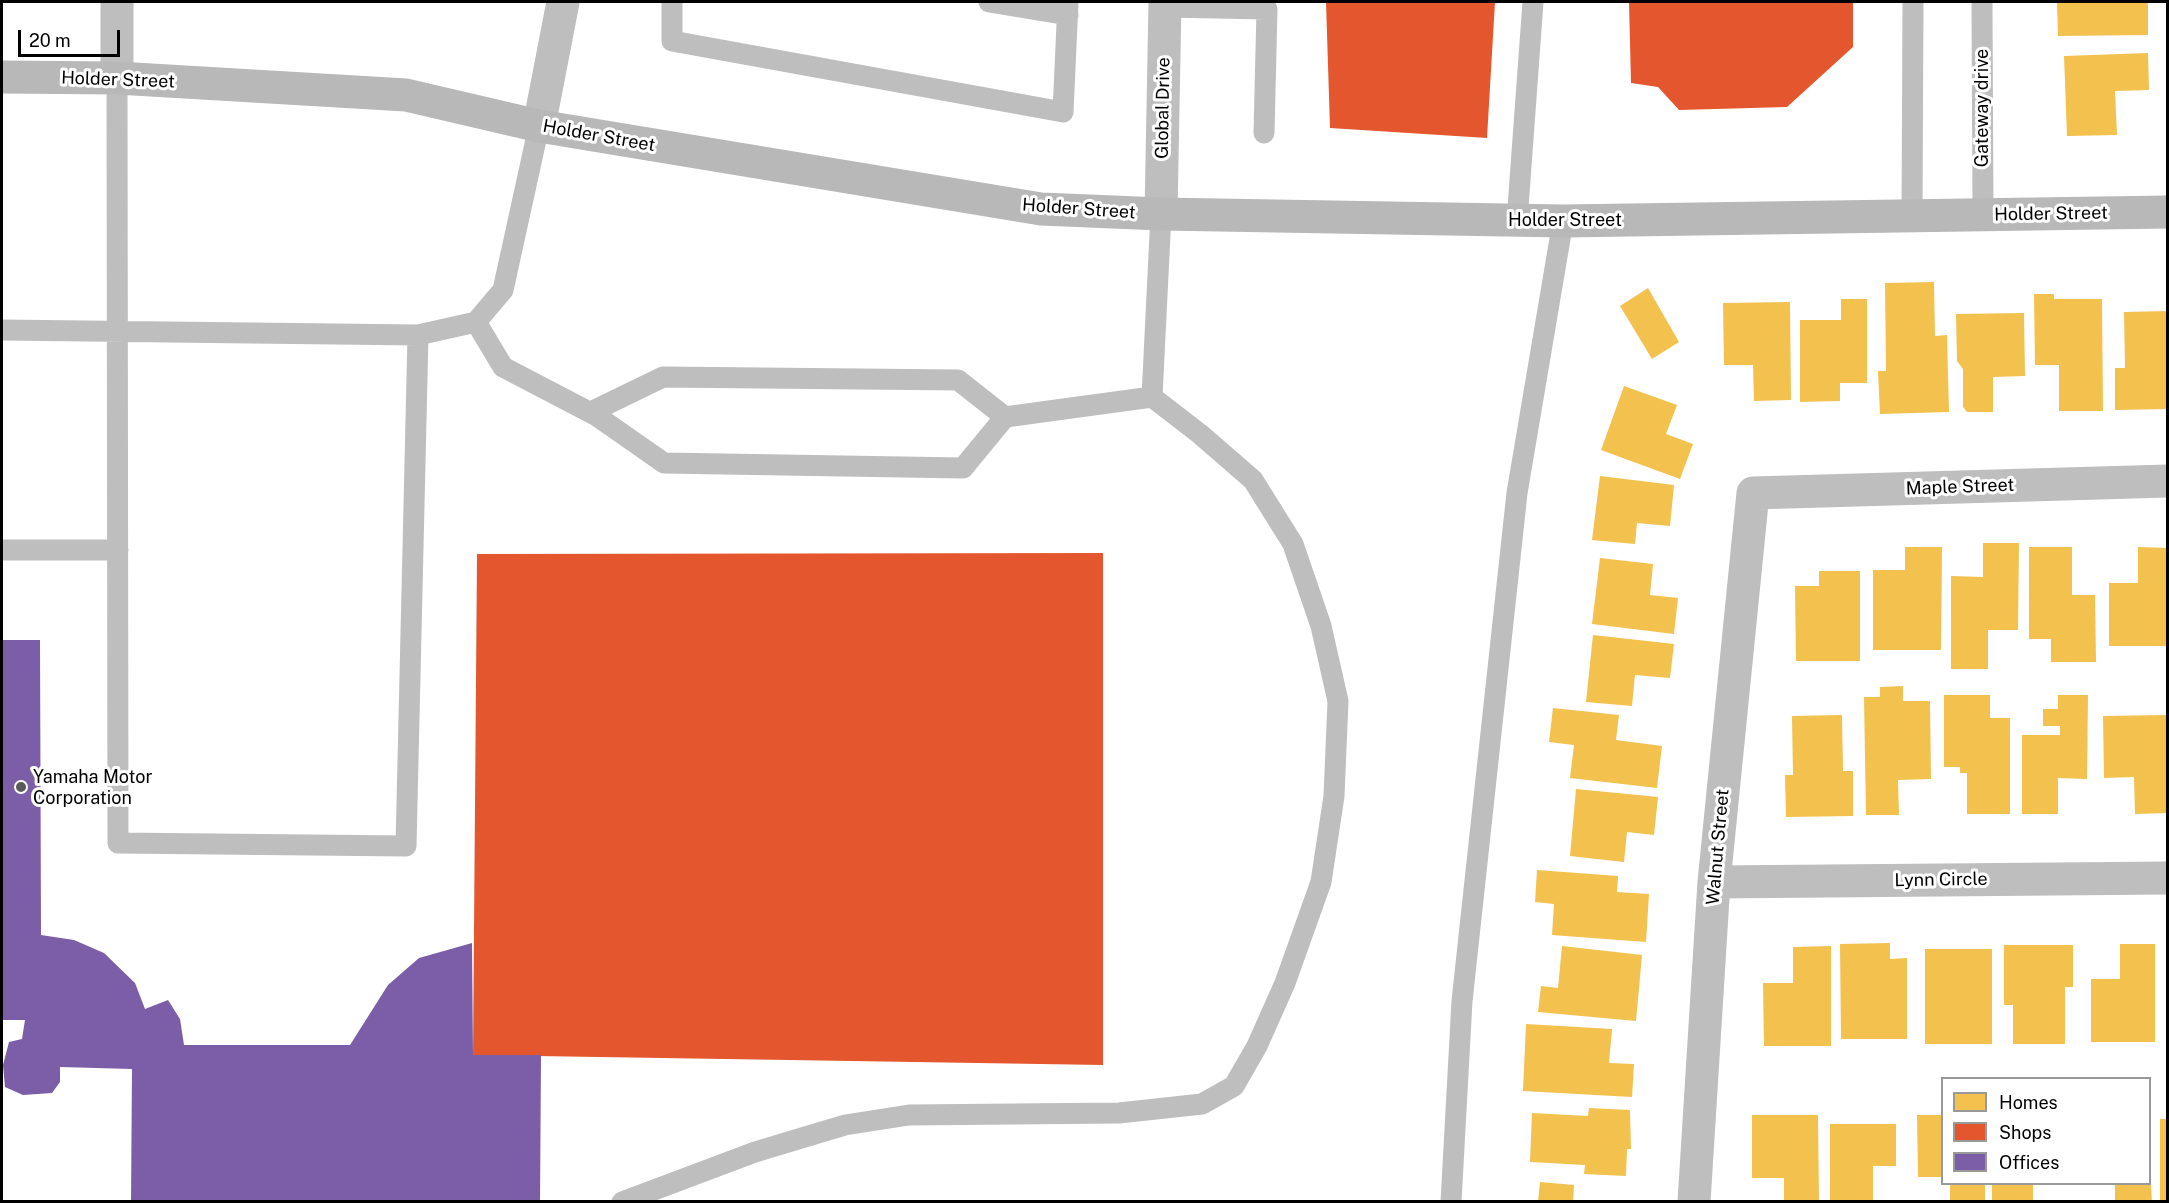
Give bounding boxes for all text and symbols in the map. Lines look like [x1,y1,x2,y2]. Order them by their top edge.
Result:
scale bar [21,18,123,56]
text: 20 m [29,30,71,51]
street label: Gateway drive [1971,49,1993,167]
street label: Global Drive [1151,57,1175,159]
street label: Holder Street [61,67,175,93]
street label: Holder Street [541,115,657,157]
street label: Holder Street [1022,194,1136,224]
street label: Holder Street [1994,202,2108,226]
street label: Holder Street [1508,209,1622,231]
street label: Maple Street [1905,474,2015,500]
place label: Yamaha Motor Corporation [33,766,152,808]
marker: Yamaha Motor Corporation [14,780,28,794]
street label: Walnut Street [1702,788,1734,906]
street label: Lynn Circle [1894,868,1988,892]
legend [1941,1077,2151,1185]
text: Homes [1999,1092,2058,1113]
text: Shops [1999,1122,2051,1143]
text: Offices [1999,1152,2059,1173]

